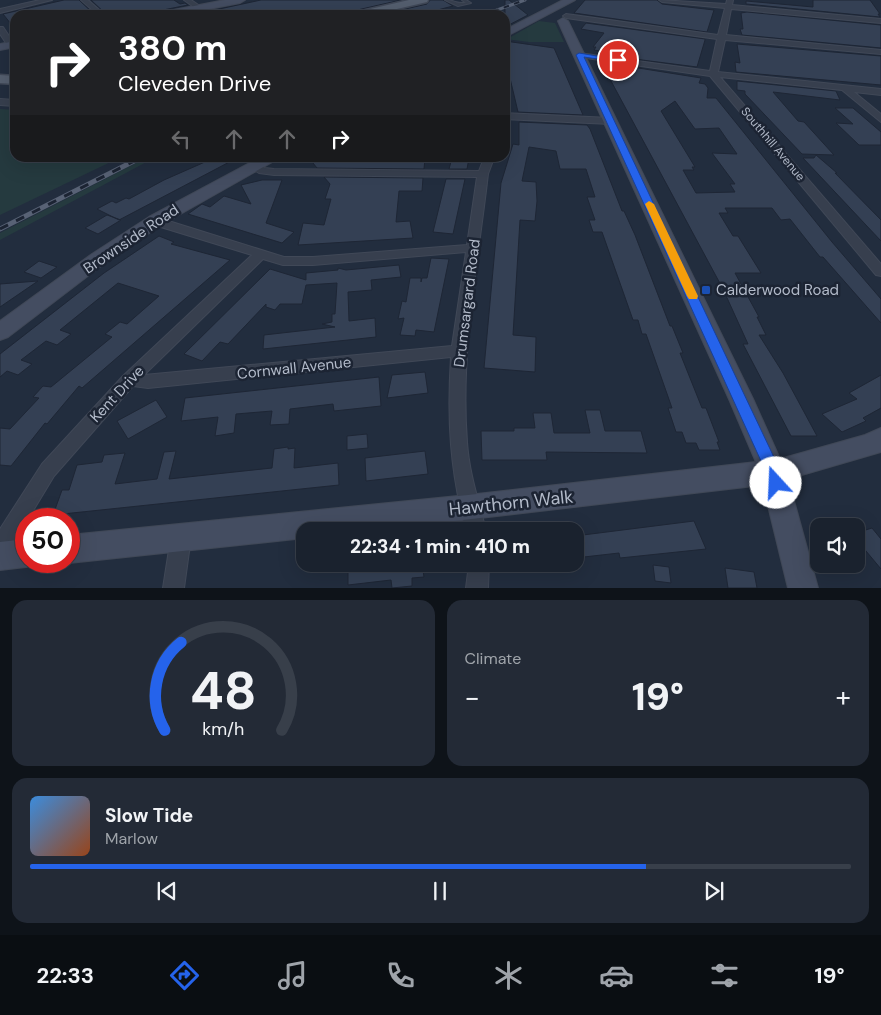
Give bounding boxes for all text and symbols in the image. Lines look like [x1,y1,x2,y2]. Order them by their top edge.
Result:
text: 380 m [118,25,227,71]
icon: right [35,30,100,95]
pin [597,39,639,81]
icon: arrive [604,46,632,74]
text: Cleveden Drive [118,69,271,98]
street label: Southhill Avenue [737,104,809,184]
icon: left [167,125,195,153]
icon: ahead [220,125,248,153]
icon: ahead [273,125,301,153]
icon: right [326,125,354,153]
street label: Brownside Road [79,200,183,278]
street label: Drumsargard Road [449,238,485,368]
place label: Calderwood Road [716,280,839,300]
marker: Calderwood Road [700,284,712,296]
street label: Cornwall Avenue [236,352,352,384]
street label: Kent Drive [86,361,148,427]
position arrow [749,456,801,508]
street label: Hawthorn Walk [448,485,574,521]
speed limit sign: 50 [15,508,80,573]
map controls [810,518,865,573]
button: sound [810,518,865,573]
text: 22:34 · 1 min · 410 m [350,534,530,559]
text: Climate [465,648,521,669]
text: 48 [190,657,257,725]
text: 19° [632,672,684,722]
text: − [465,679,480,716]
text: + [836,679,851,716]
text: km/h [202,717,244,741]
text: Slow Tide [105,803,193,828]
text: Marlow [105,828,158,849]
icon: previous [153,877,181,905]
icon: pause [426,877,454,905]
icon: next [700,877,728,905]
icon: directions [167,958,202,993]
icon: music [275,958,310,993]
icon: phone [383,958,418,993]
icon: climate [491,958,526,993]
icon: car [599,958,634,993]
icon: filters [707,958,742,993]
text: 22:33 [36,961,94,990]
text: 19° [815,961,845,990]

